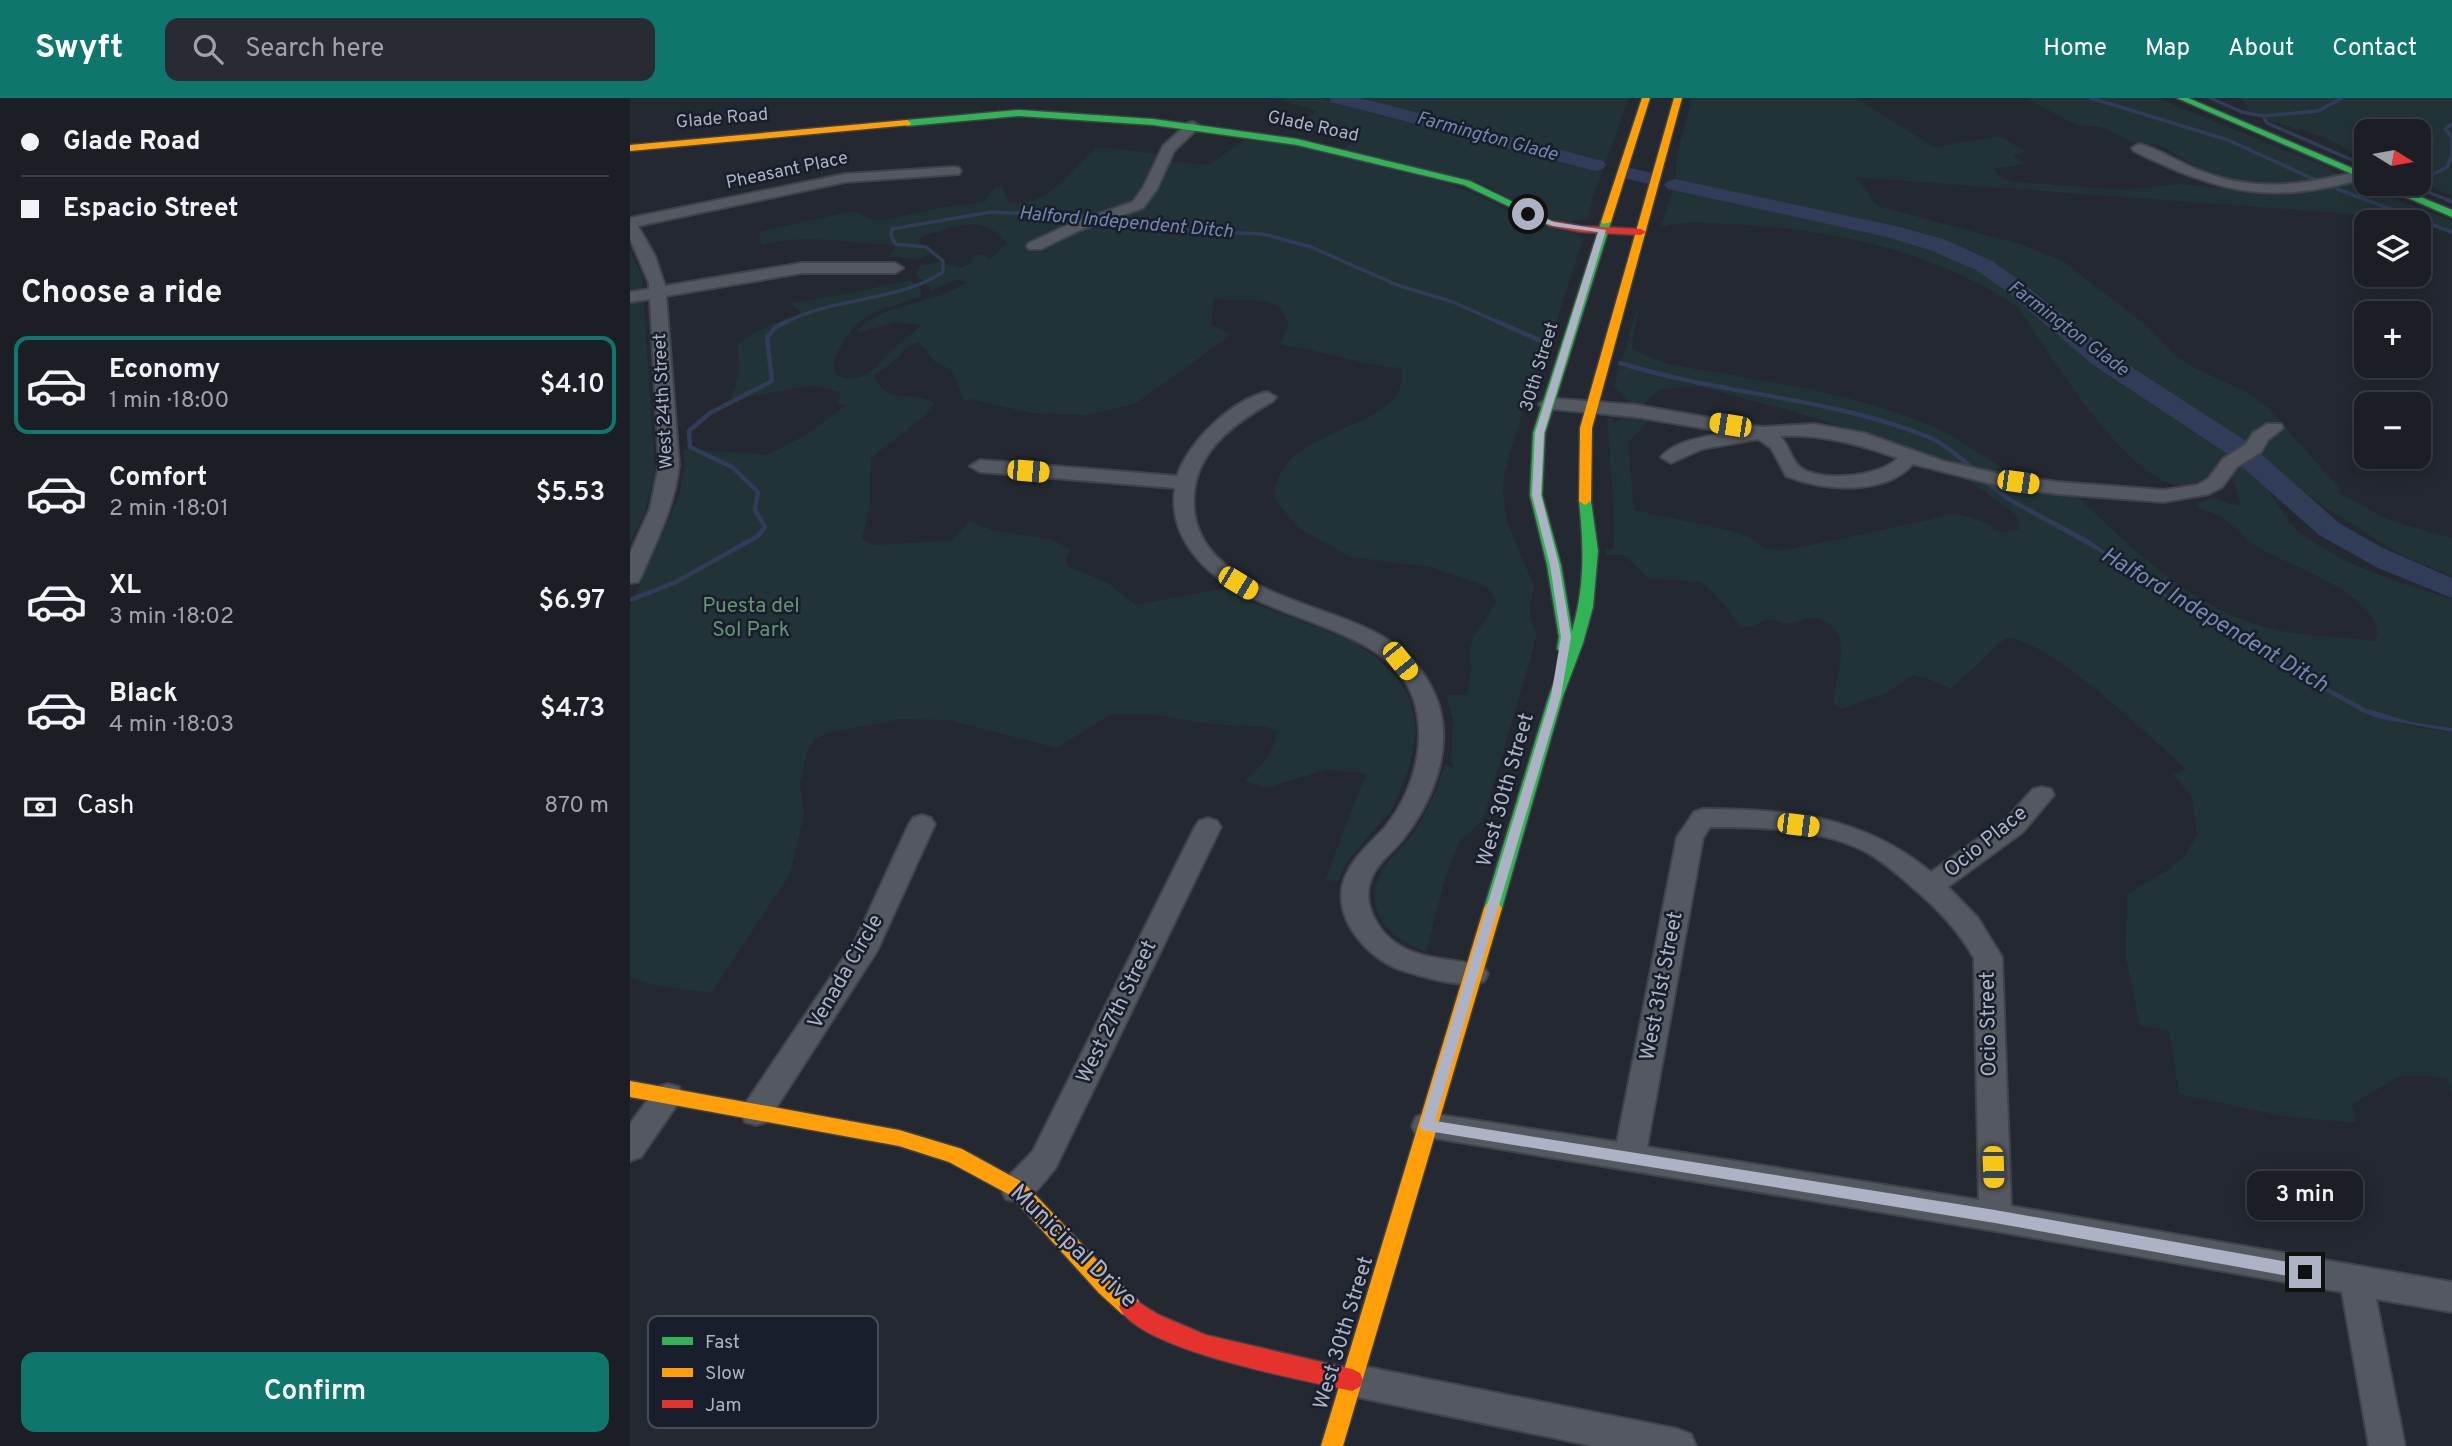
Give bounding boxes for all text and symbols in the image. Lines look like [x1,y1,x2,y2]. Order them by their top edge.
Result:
search box [165,18,655,81]
text: Swyft [35,28,123,70]
icon: search [189,30,227,68]
text: Search here [245,33,384,66]
text: Home [2043,34,2107,64]
text: Map [2145,34,2190,64]
text: About [2228,34,2294,64]
text: Contact [2332,34,2417,64]
street label: Glade Road [675,104,769,134]
street label: Glade Road [1265,106,1361,148]
water label: Farmington Glade [1414,107,1560,167]
north arrow [2354,119,2431,196]
map controls [2354,119,2431,469]
text: Glade Road [63,126,200,159]
street label: Pheasant Place [724,147,850,195]
text: Espacio Street [63,193,239,226]
route start [1512,198,1544,230]
water label: Halford Independent Ditch [1018,202,1235,244]
button: layers [2354,210,2431,287]
text: Choose a ride [21,274,222,314]
water label: Farmington Glade [2003,276,2133,382]
button: + [2354,301,2431,378]
street label: 30th Street [1515,319,1565,415]
street label: West 24th Street [649,333,679,469]
icon: car [25,354,88,417]
text: Economy [109,354,220,387]
text: $4.10 [540,369,605,402]
text: 1 min · 18:00 [109,387,229,416]
button: − [2354,392,2431,469]
car [1708,411,1753,439]
car [1007,459,1050,483]
icon: car [25,462,88,525]
text: Comfort [109,462,207,495]
car [1996,469,2041,495]
text: $5.53 [536,477,605,510]
text: 2 min · 18:01 [109,495,229,524]
water label: Halford Independent Ditch [2095,542,2333,701]
car [1215,563,1262,603]
icon: car [25,570,88,633]
text: XL [109,570,141,603]
text: $6.97 [538,585,605,618]
park label: Puesta del Sol Park [702,593,800,644]
text: 3 min · 18:02 [109,603,234,632]
car [1379,638,1422,684]
icon: car [25,678,88,741]
text: Black [109,678,178,711]
text: $4.73 [540,693,605,726]
street label: West 30th Street [1471,710,1541,870]
text: 4 min · 18:03 [109,711,234,740]
icon: cash [21,788,59,826]
text: Cash [77,790,134,823]
text: 870 m [544,792,609,821]
street label: Ocio Place [1939,800,2033,884]
car [1776,812,1821,838]
street label: West 31st Street [1634,909,1690,1063]
street label: Venada Circle [802,910,890,1034]
street label: West 27th Street [1071,936,1163,1088]
street label: Ocio Street [1975,971,2003,1077]
car [1982,1146,2005,1188]
callout: 3 min [2247,1170,2363,1220]
street label: Municipal Drive [1003,1179,1143,1315]
text: 3 min [2275,1181,2335,1210]
street label: West 30th Street [1308,1253,1380,1413]
route end [2289,1256,2321,1288]
legend [648,1316,878,1428]
text: Fast [705,1331,740,1355]
button: Confirm [21,1352,609,1432]
text: Slow [705,1362,745,1386]
text: Jam [705,1394,742,1418]

